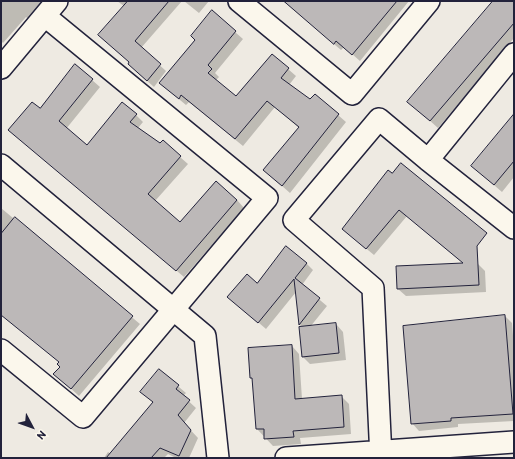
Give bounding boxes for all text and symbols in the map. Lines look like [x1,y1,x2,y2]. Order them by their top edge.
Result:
north arrow [12,407,52,447]
text: N [34,428,49,442]

